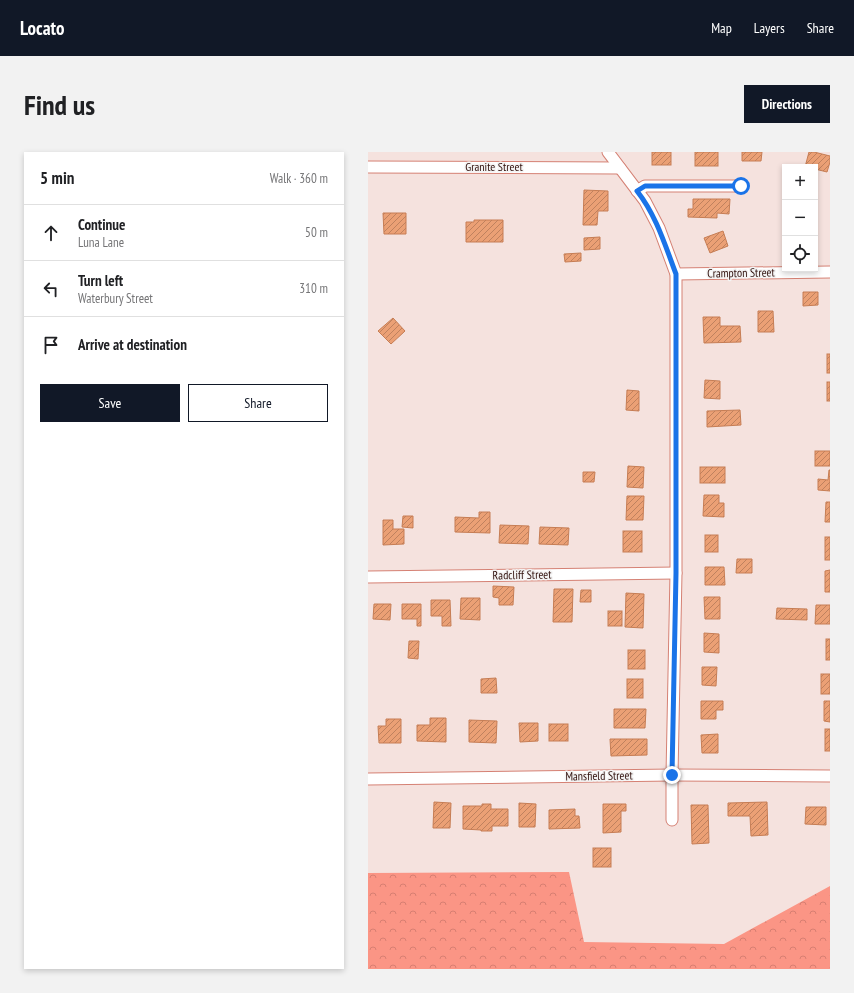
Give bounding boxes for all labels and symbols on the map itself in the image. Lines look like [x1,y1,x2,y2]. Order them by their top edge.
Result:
street label: Granite Street [465,159,523,174]
route start [732,177,750,195]
street label: Crampton Street [707,264,776,281]
street label: Radcliff Street [492,566,552,583]
route end [663,766,681,784]
street label: Mansfield Street [565,767,633,784]

